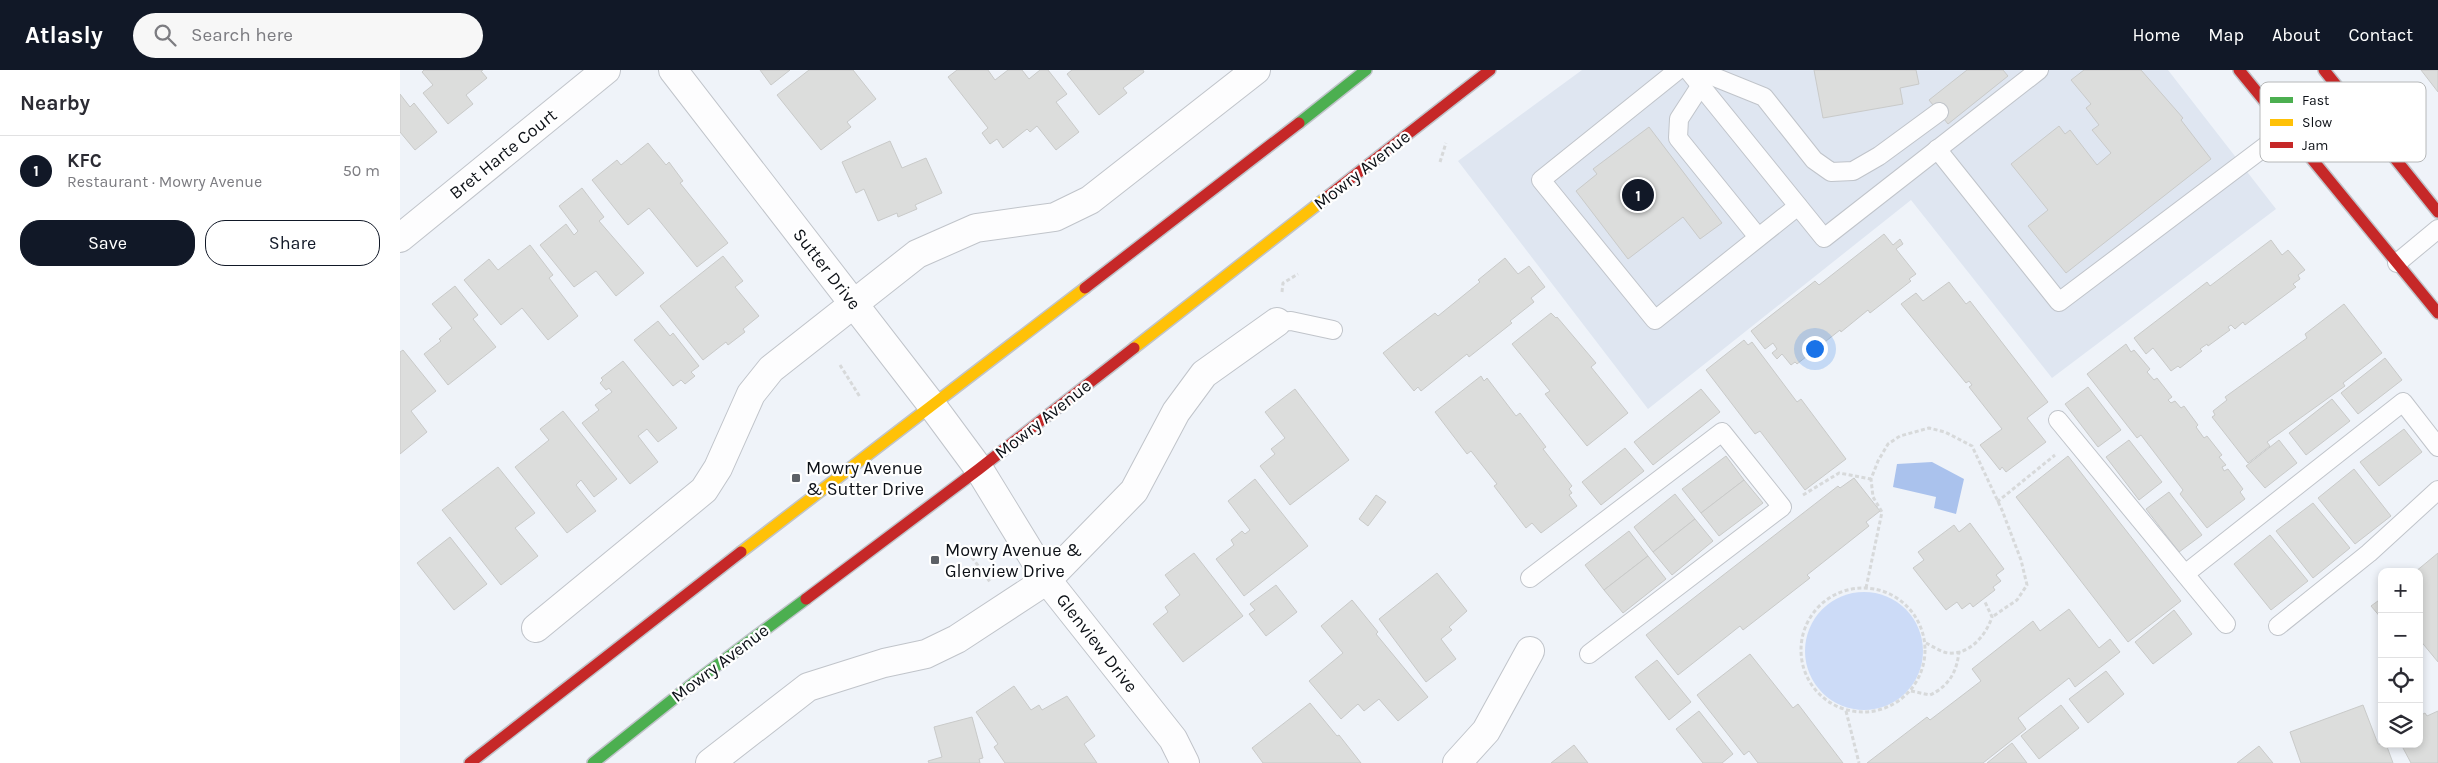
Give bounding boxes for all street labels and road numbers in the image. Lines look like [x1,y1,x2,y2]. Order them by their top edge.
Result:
street label: Bret Harte Court [445,104,561,204]
street label: Mowry Avenue [1309,125,1415,215]
street label: Sutter Drive [788,224,866,314]
street label: Mowry Avenue [990,374,1096,464]
street label: Glenview Drive [1051,589,1143,697]
street label: Mowry Avenue [667,619,773,707]

